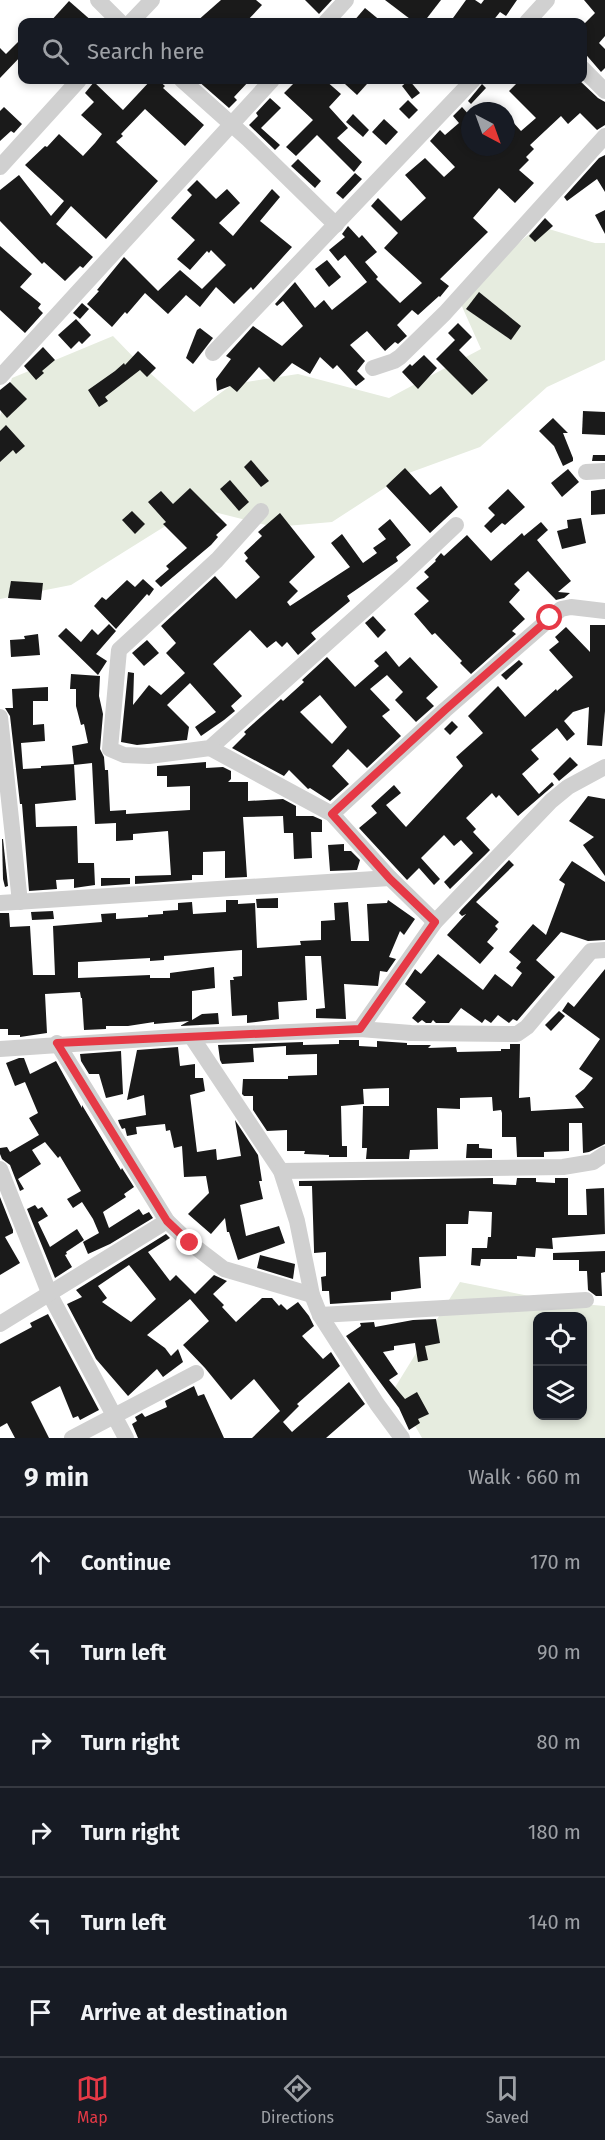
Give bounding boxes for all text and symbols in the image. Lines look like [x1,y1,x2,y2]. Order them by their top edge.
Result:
search box [18,18,587,84]
icon: search [39,35,72,68]
text: Search here [87,38,205,65]
north arrow [461,102,515,156]
route start [536,604,562,630]
route end [176,1229,202,1255]
map controls [533,1312,587,1420]
button: locate [533,1312,587,1366]
button: layers [533,1366,587,1420]
text: 9 min [24,1462,89,1493]
text: Walk · 660 m [468,1465,581,1489]
icon: ahead [24,1546,57,1579]
text: Continue [81,1549,171,1576]
text: 170 m [530,1550,581,1574]
icon: left [24,1636,57,1669]
text: Turn left [81,1639,166,1666]
text: 90 m [537,1640,581,1664]
icon: right [24,1726,57,1759]
text: Turn right [81,1729,180,1756]
text: 80 m [536,1730,581,1754]
icon: right [24,1816,57,1849]
text: Turn right [81,1819,180,1846]
text: 180 m [528,1820,581,1844]
icon: left [24,1906,57,1939]
text: Turn left [81,1909,166,1936]
text: 140 m [528,1910,581,1934]
icon: arrive [24,1996,57,2029]
text: Arrive at destination [81,1999,288,2026]
tab: Map [76,2072,109,2127]
tab: Directions [261,2072,334,2127]
tab: Saved [486,2072,529,2127]

